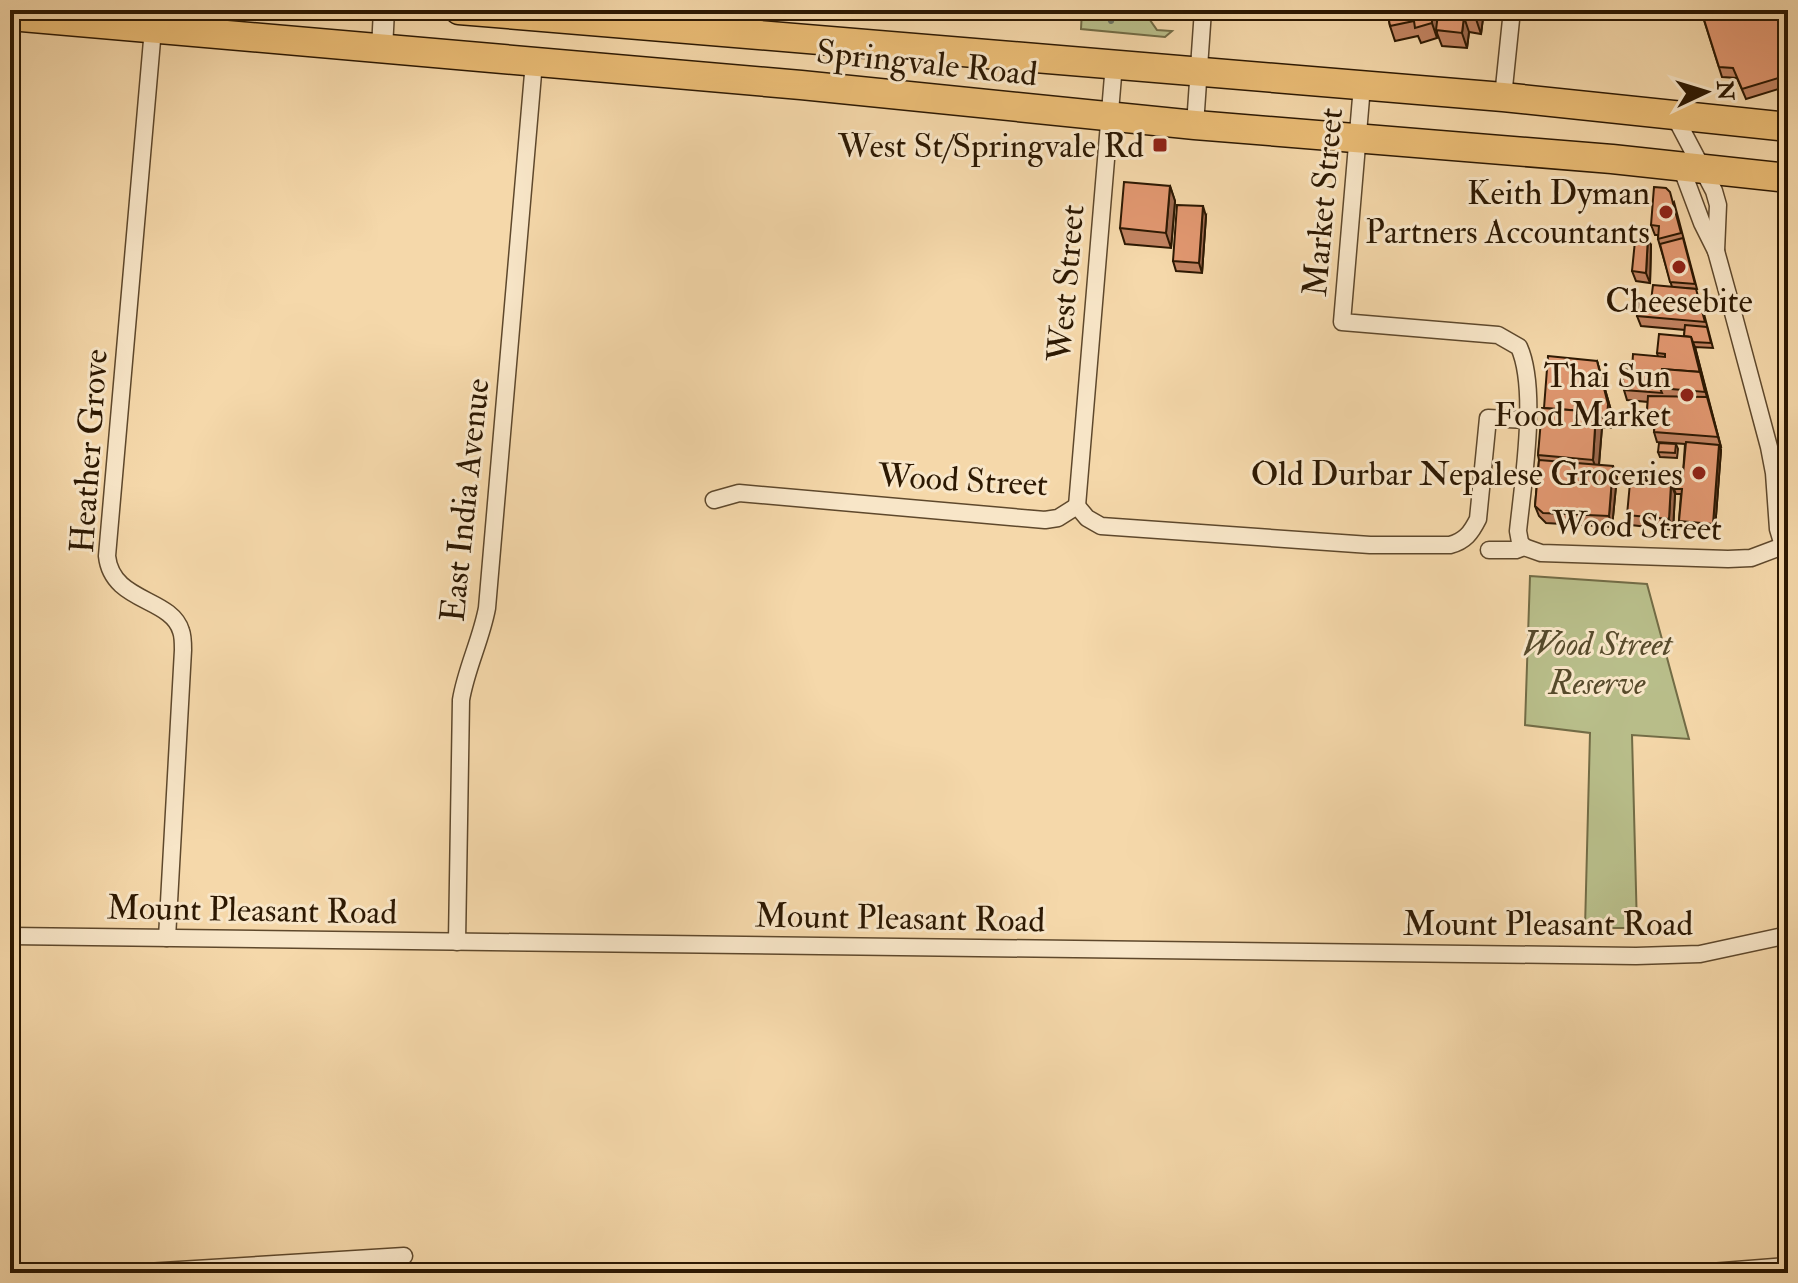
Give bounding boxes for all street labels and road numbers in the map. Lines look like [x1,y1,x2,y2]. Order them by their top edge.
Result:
street label: Springvale Road [814,31,1040,97]
street label: Market Street [1294,106,1353,298]
street label: West Street [1038,203,1095,364]
street label: Heather Grove [61,348,118,555]
street label: East India Avenue [431,376,500,624]
street label: Wood Street [876,455,1049,506]
street label: Wood Street [1550,502,1723,551]
street label: Mount Pleasant Road [106,886,398,935]
street label: Mount Pleasant Road [754,894,1046,943]
street label: Mount Pleasant Road [1403,903,1694,946]

